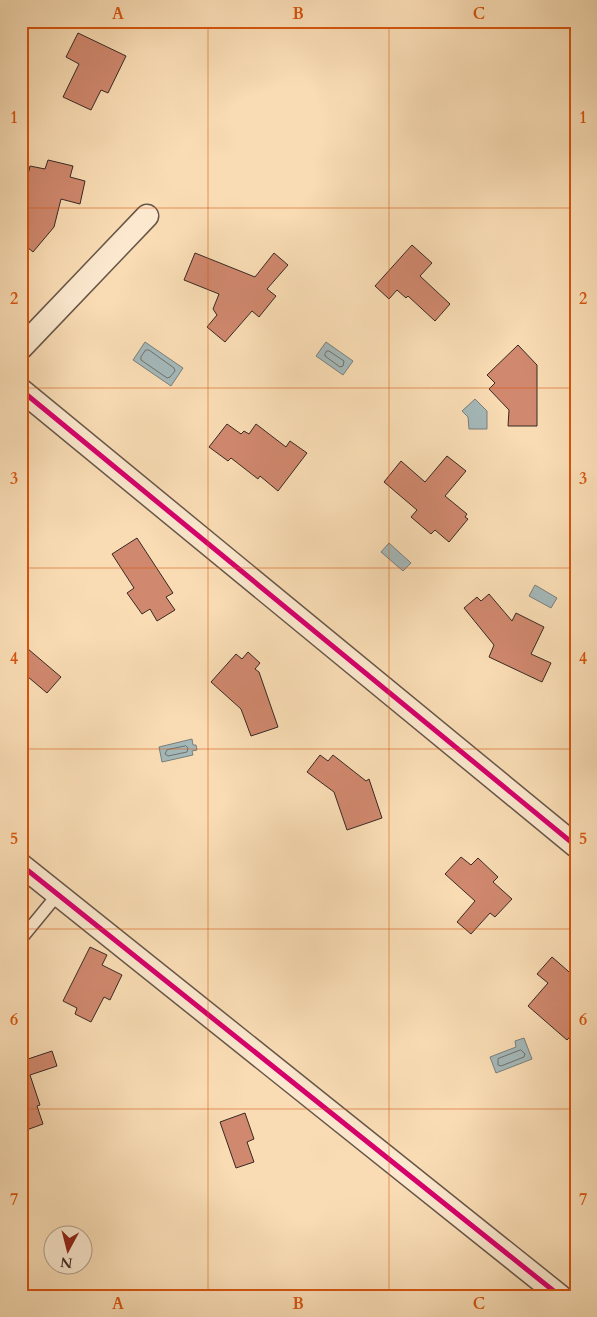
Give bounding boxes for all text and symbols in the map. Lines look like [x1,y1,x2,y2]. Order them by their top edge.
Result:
text: A [112,3,124,25]
text: B [292,3,304,25]
text: C [473,3,485,25]
text: 1 [10,107,18,129]
text: 1 [579,107,587,129]
text: 2 [10,288,18,310]
text: 2 [579,288,587,310]
text: 3 [10,468,18,490]
text: 3 [579,468,587,490]
text: 4 [10,648,18,670]
text: 4 [579,648,587,670]
text: 5 [10,828,18,850]
text: 5 [579,828,587,850]
text: 6 [10,1009,18,1031]
text: 6 [579,1009,587,1031]
text: 7 [10,1189,18,1211]
text: 7 [579,1189,587,1211]
north arrow [42,1224,92,1274]
text: N [59,1252,74,1273]
text: A [112,1293,124,1315]
text: B [292,1293,304,1315]
text: C [473,1293,485,1315]

